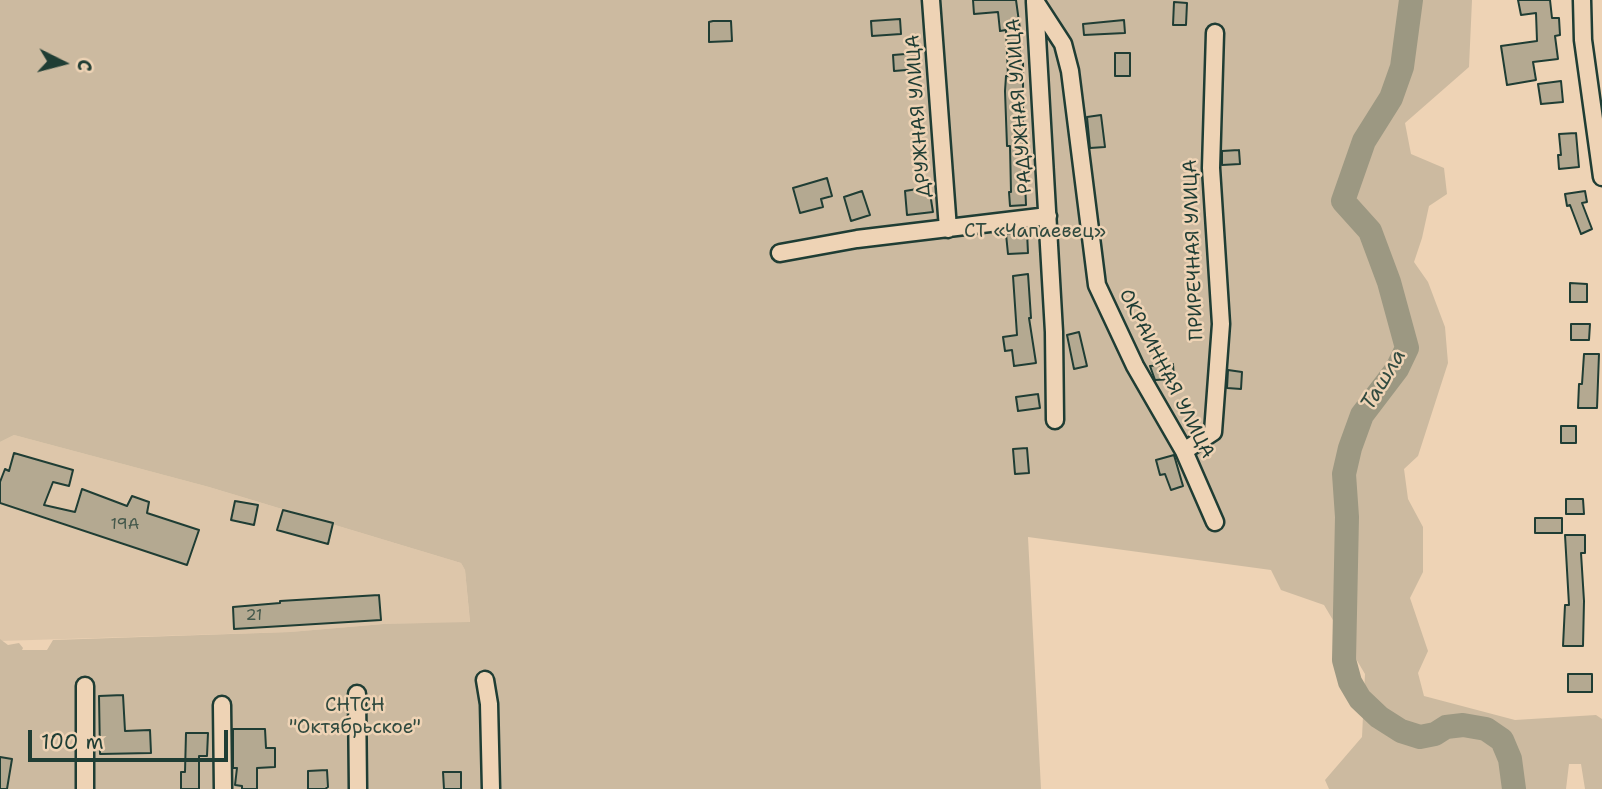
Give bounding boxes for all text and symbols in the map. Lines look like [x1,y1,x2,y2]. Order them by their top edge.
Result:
street label: РАДУЖНАЯ УЛИЦА [1002,17,1038,195]
north arrow [28,28,98,98]
street label: ДРУЖНАЯ УЛИЦА [902,34,936,198]
text: С [71,58,97,72]
street label: ПРИРЕЧНАЯ УЛИЦА [1179,159,1209,341]
park label: СТ «Чапаевец» [964,221,1106,243]
street label: ОКРАИННАЯ УЛИЦА [1113,286,1219,462]
water label: Ташла [1356,345,1412,415]
house number: 19А [111,515,139,535]
house number: 21 [245,606,263,626]
park label: СНТСН "Октябрьское" [289,695,421,739]
scale bar [32,716,231,760]
text: 100 m [41,728,104,756]

